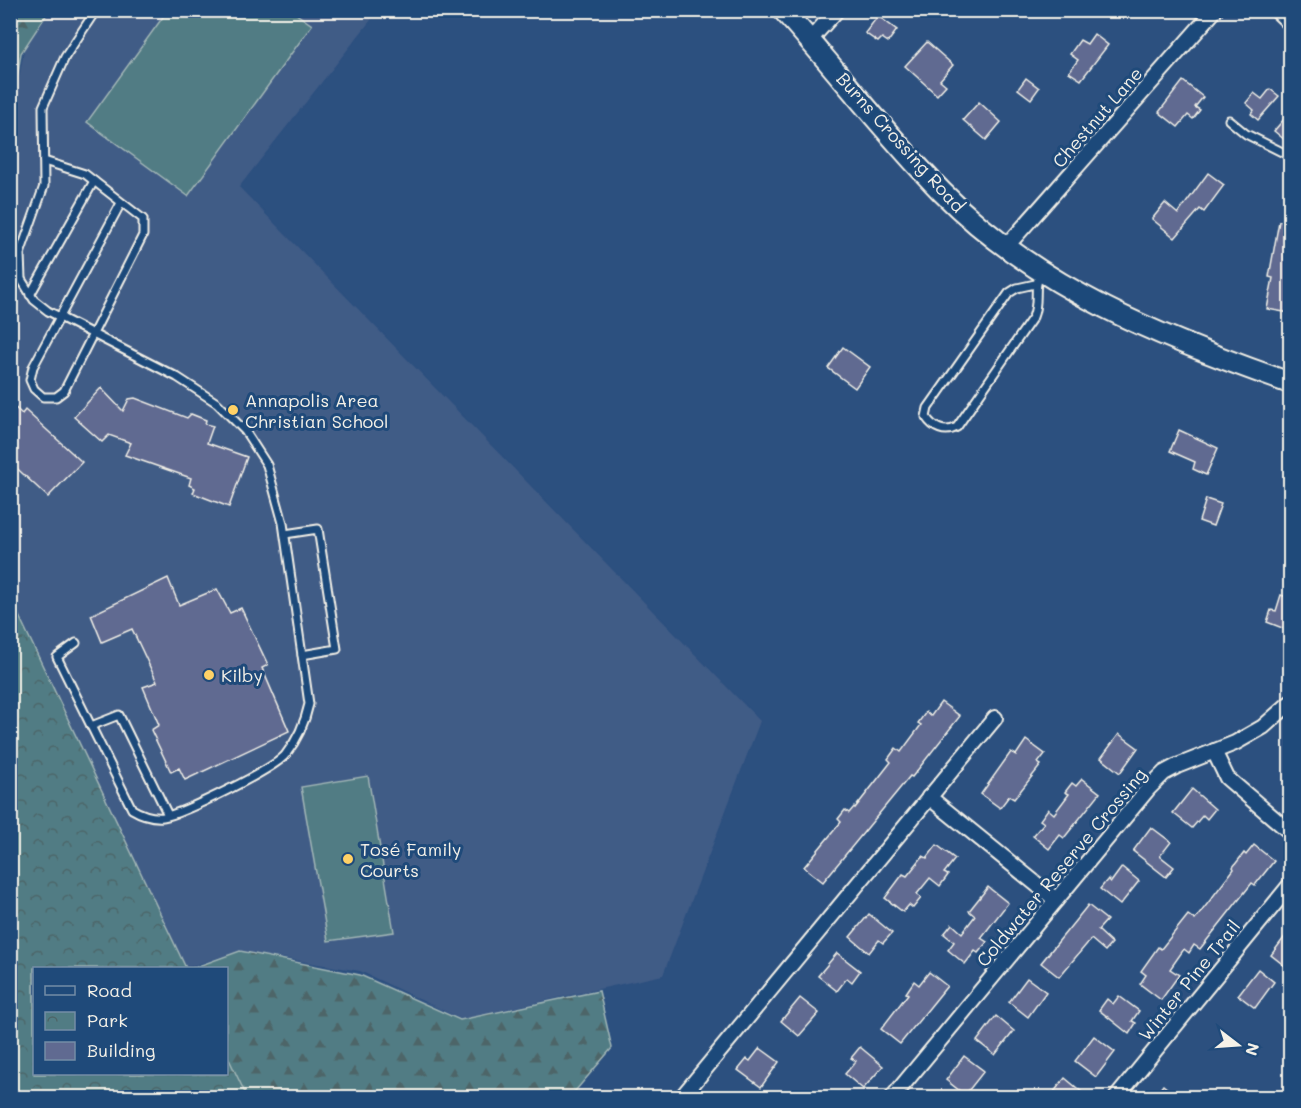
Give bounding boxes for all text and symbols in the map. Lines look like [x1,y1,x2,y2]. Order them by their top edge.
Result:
street label: Chestnut Lane [1047,62,1147,172]
street label: Burns Crossing Road [831,67,971,217]
place label: Annapolis Area Christian School [245,388,388,433]
marker: Annapolis Area Christian School [226,403,240,417]
place label: Kilby [221,663,263,687]
marker: Kilby [202,668,216,682]
street label: Coldwater Reserve Crossing [971,763,1151,971]
place label: Tosé Family Courts [360,837,461,882]
marker: Tosé Family Courts [341,852,355,866]
street label: Winter Pine Trail [1133,915,1245,1045]
legend [33,967,228,1075]
text: Road [87,978,132,1002]
text: Park [87,1008,128,1032]
north arrow [1208,1015,1268,1075]
text: Building [87,1038,155,1062]
text: N [1241,1041,1265,1058]

